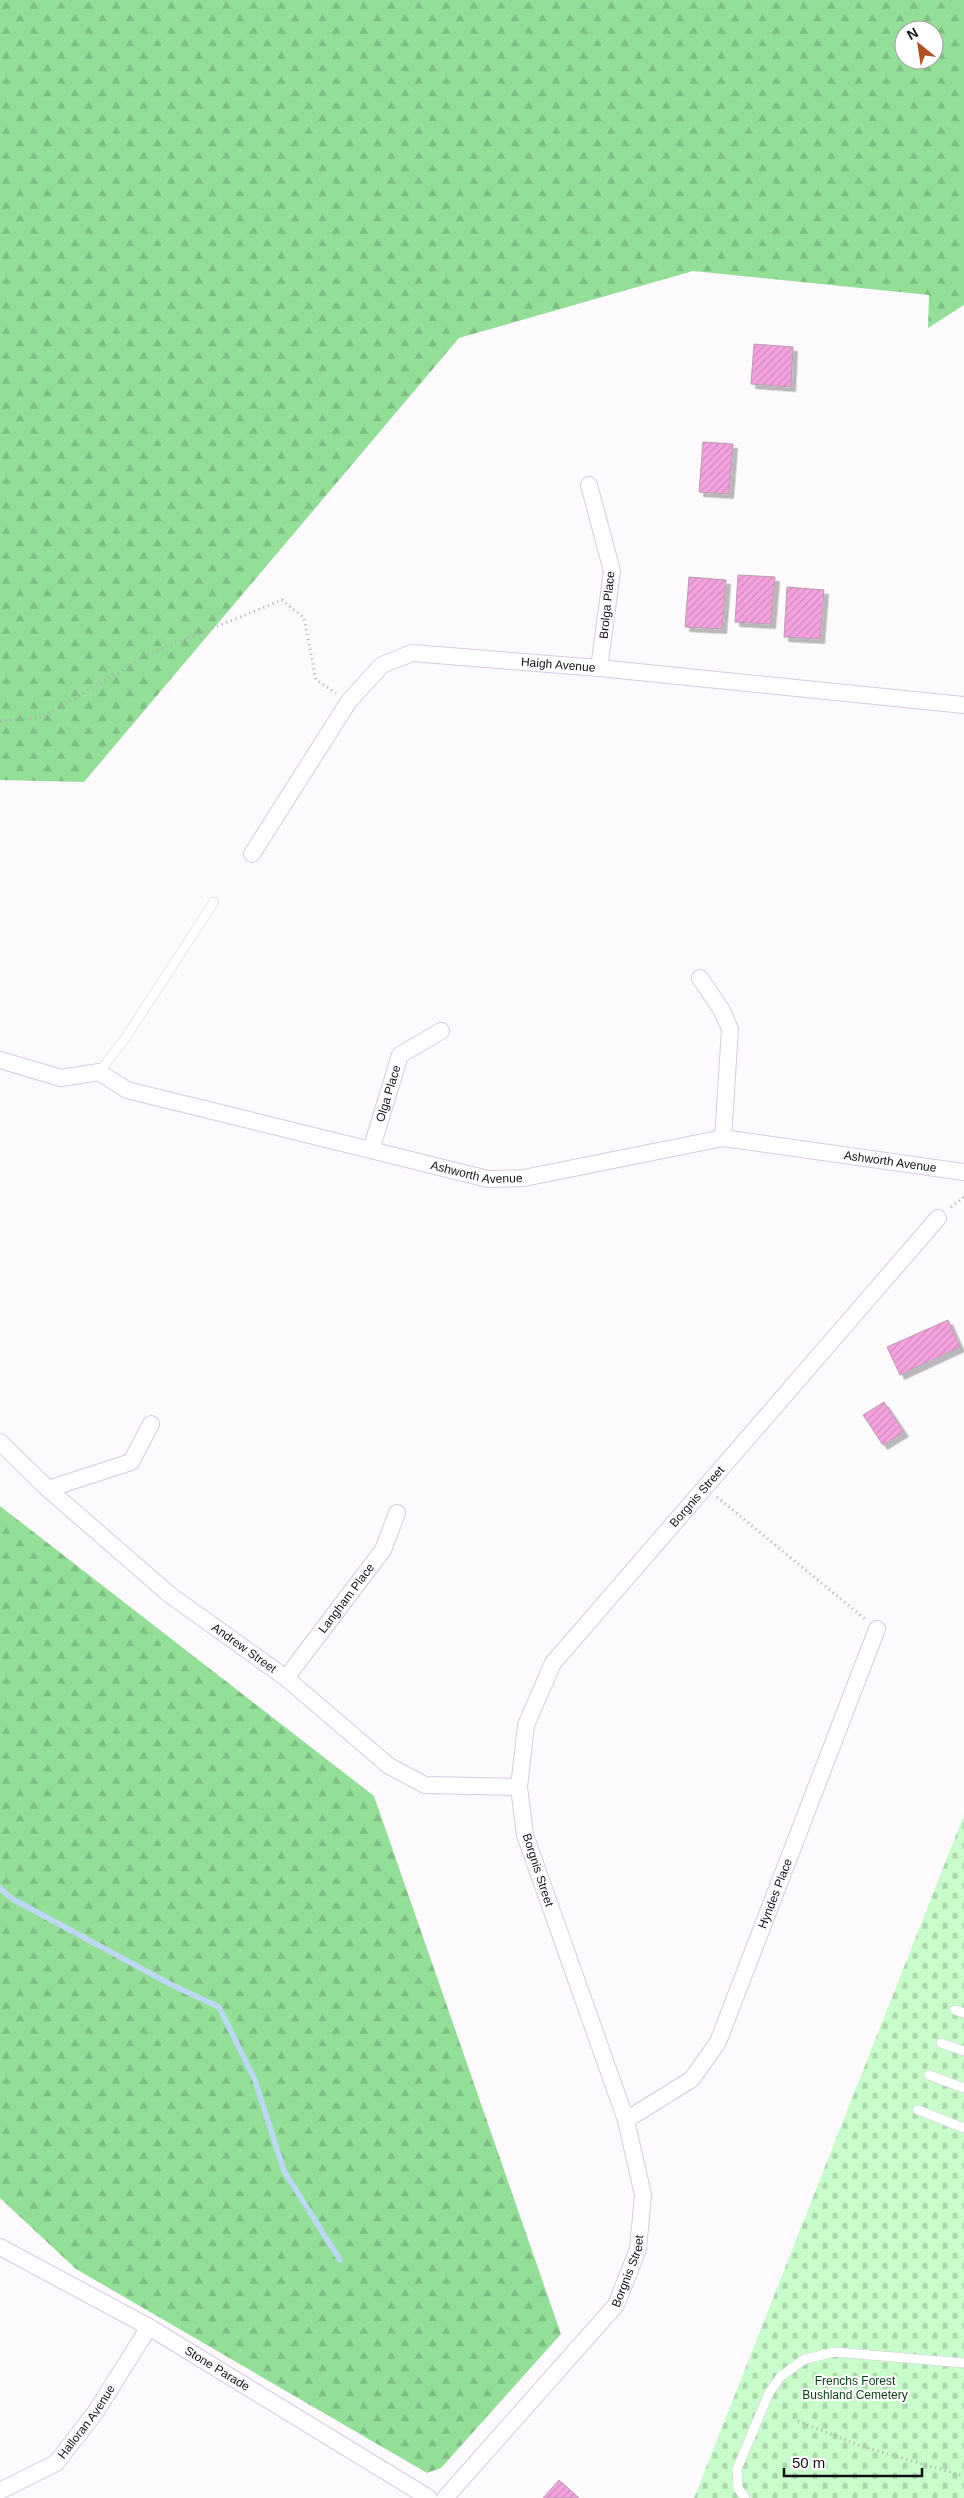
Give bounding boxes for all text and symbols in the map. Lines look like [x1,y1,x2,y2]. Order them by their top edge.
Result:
north arrow [894,20,944,70]
text: N [904,24,921,43]
street label: Brolga Place [596,570,618,640]
street label: Haigh Avenue [520,655,596,675]
street label: Olga Place [373,1063,404,1124]
street label: Ashworth Avenue [843,1148,938,1175]
street label: Ashworth Avenue [429,1158,523,1186]
street label: Borgnis Street [667,1463,728,1530]
street label: Langham Place [316,1561,377,1636]
street label: Andrew Street [209,1620,280,1676]
street label: Borgnis Street [520,1832,557,1909]
street label: Hyndes Place [755,1856,795,1931]
street label: Borgnis Street [609,2234,646,2309]
street label: Stone Parade [182,2343,252,2394]
park label: Frenchs Forest Bushland Cemetery [802,2374,908,2402]
street label: Halloran Avenue [55,2382,118,2461]
scale bar [784,2446,922,2478]
text: 50 m [792,2454,825,2471]

